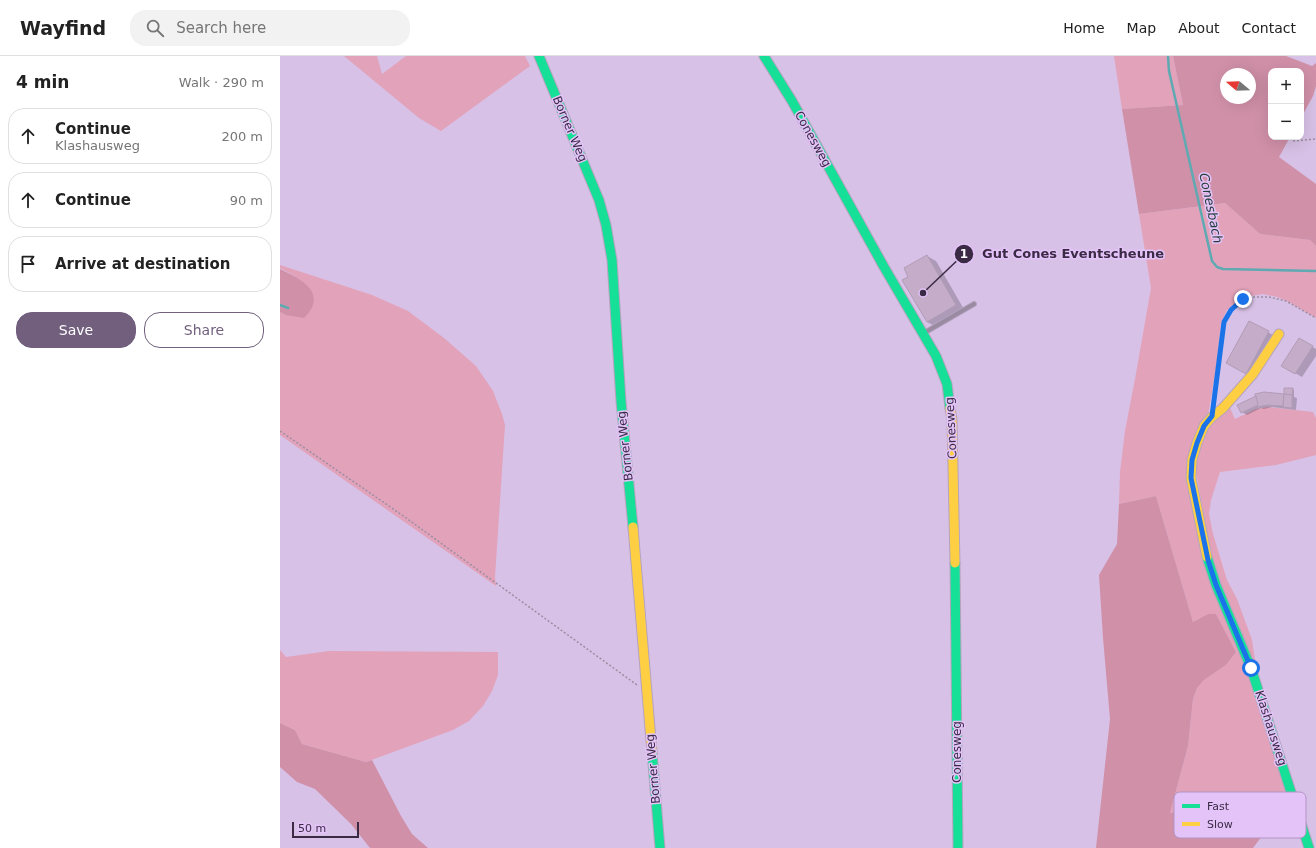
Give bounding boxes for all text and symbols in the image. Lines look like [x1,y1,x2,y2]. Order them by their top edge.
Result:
search box [130,10,410,46]
text: Wayfind [20,17,106,39]
icon: search [144,17,166,39]
text: Search here [176,19,266,37]
text: Home [1063,20,1105,36]
text: Map [1127,20,1156,36]
text: About [1178,20,1220,36]
text: Contact [1242,20,1296,36]
north arrow [1220,68,1256,104]
map controls [1268,68,1304,140]
button: + [1268,68,1304,104]
text: 4 min [16,72,69,92]
text: Walk · 290 m [179,75,264,90]
street label: Borner Weg [550,94,590,164]
button: − [1268,104,1304,140]
street label: Conesweg [792,109,834,169]
text: Continue [55,120,131,138]
icon: ahead [17,125,39,147]
text: 200 m [221,129,263,144]
text: Klashausweg [55,138,140,153]
water label: Conesbach [1196,171,1226,245]
icon: ahead [17,189,39,211]
text: Continue [55,191,131,209]
text: 90 m [230,193,263,208]
callout: Gut Cones Eventscheune [954,241,1172,266]
text: Gut Cones Eventscheune [982,246,1164,261]
text: 1 [960,247,968,261]
icon: arrive [17,253,39,275]
text: Arrive at destination [55,255,230,273]
route end [1234,290,1252,308]
button: Save [16,312,136,348]
button: Share [144,312,264,348]
street label: Conesweg [942,397,960,459]
street label: Borner Weg [614,410,636,482]
route start [1242,659,1260,677]
street label: Klashausweg [1252,689,1290,767]
street label: Conesweg [950,721,964,783]
street label: Borner Weg [643,733,663,805]
legend [1174,792,1306,838]
text: Fast [1207,800,1230,813]
text: Slow [1207,818,1233,831]
scale bar [292,820,359,839]
text: 50 m [298,822,326,835]

